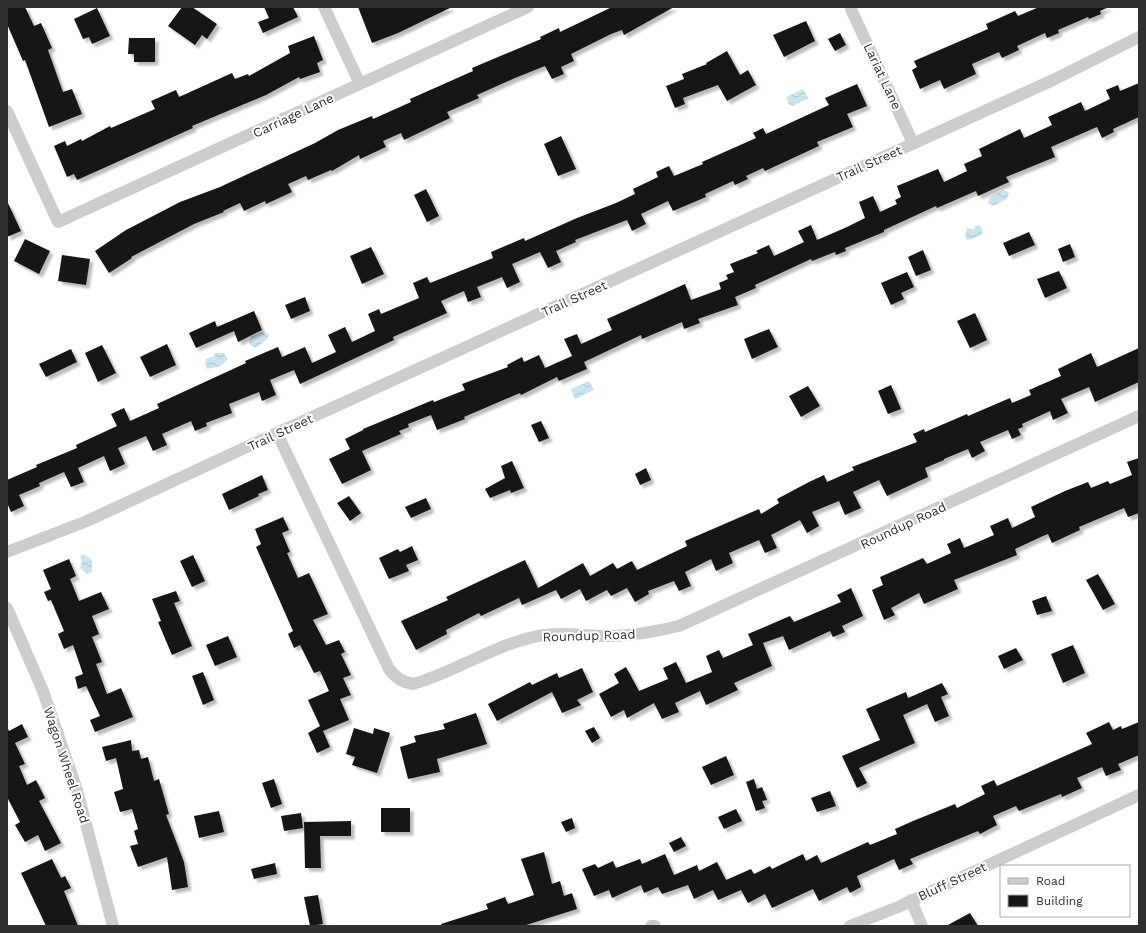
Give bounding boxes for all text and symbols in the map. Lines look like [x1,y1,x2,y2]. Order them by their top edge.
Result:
street label: Lariat Lane [861,41,904,112]
street label: Carriage Lane [251,90,336,141]
street label: Trail Street [834,142,905,185]
street label: Trail Street [539,277,610,320]
street label: Trail Street [245,411,316,454]
street label: Roundup Road [858,499,948,552]
street label: Roundup Road [542,626,636,645]
street label: Wagon Wheel Road [41,705,92,825]
street label: Bluff Street [916,859,989,904]
legend [1000,865,1130,917]
text: Road [1036,874,1065,888]
text: Building [1036,894,1083,908]

